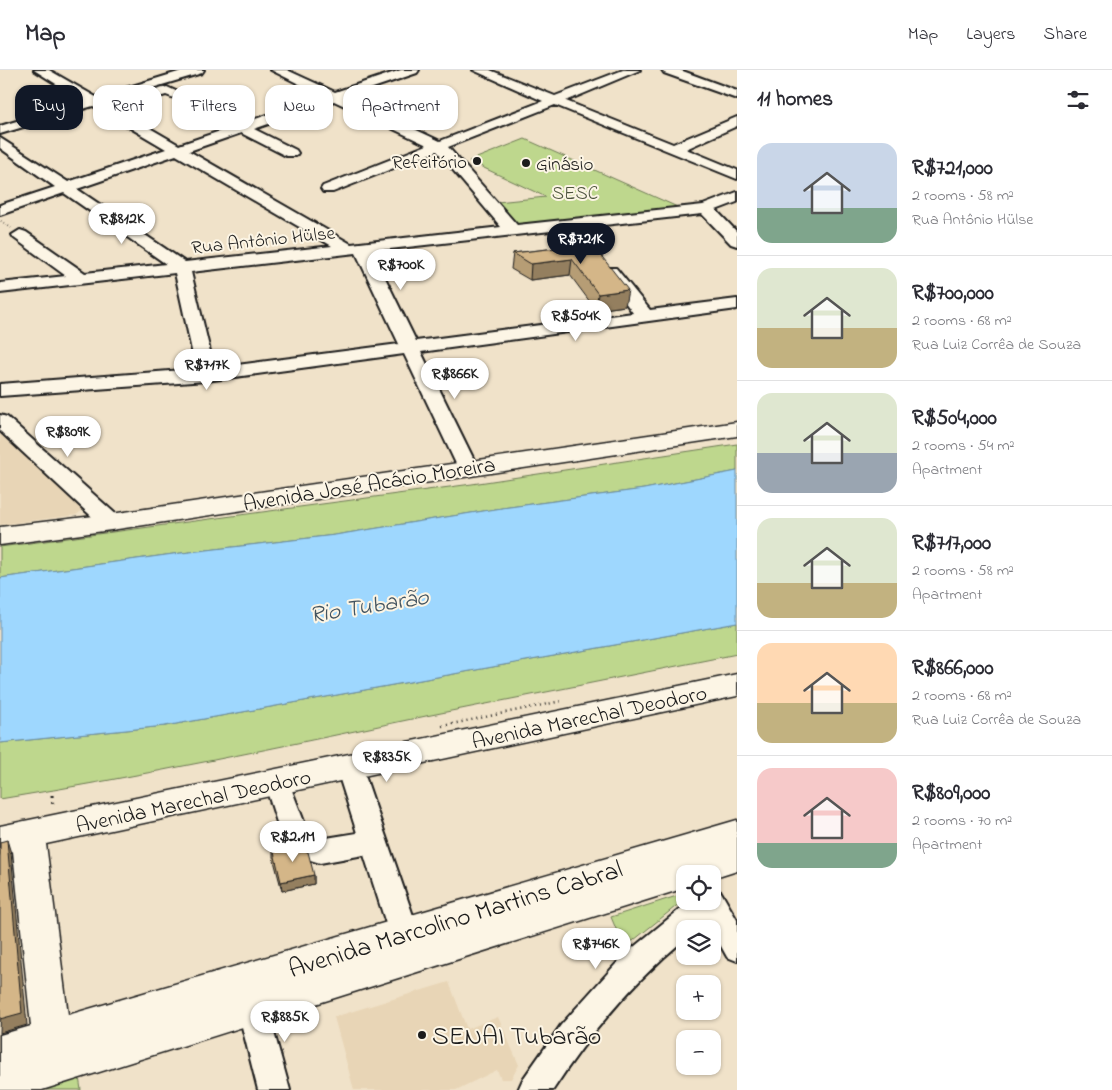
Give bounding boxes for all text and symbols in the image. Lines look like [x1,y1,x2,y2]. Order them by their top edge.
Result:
text: Map [25,17,66,52]
text: Map [908,22,938,48]
text: Layers [966,22,1016,48]
text: Share [1044,22,1087,48]
chip: Buy [15,85,83,130]
chip: Rent [93,85,162,130]
chip: Filters [172,85,255,130]
chip: New [265,85,333,130]
chip: Apartment [343,85,458,130]
text: 11 homes [757,85,833,115]
icon: filters [1064,86,1092,114]
place label: Refeitório [392,150,467,177]
place label: Ginásio [536,152,593,179]
text: R$721,000 [912,154,993,184]
marker: Refeitório [471,155,483,167]
marker: Ginásio [520,157,532,169]
icon: home [797,163,857,223]
park label: SESC [552,181,598,208]
text: 2 rooms · 58 m² [912,184,1014,208]
pin: R$812K [81,202,163,245]
text: R$812K [99,207,145,231]
text: Rua Antônio Hülse [912,208,1034,232]
street label: Rua Antônio Hülse [190,220,337,262]
pin: R$721K [540,222,622,265]
text: R$721K [558,227,604,251]
pin: R$700K [360,248,442,291]
text: R$700K [378,253,424,277]
text: R$700,000 [912,279,994,309]
icon: home [797,288,857,348]
pin: R$504K [535,300,617,342]
text: R$504K [552,304,600,328]
text: 2 rooms · 68 m² [912,309,1012,333]
text: Rua Luiz Corrêa de Souza [912,333,1081,357]
pin: R$717K [166,348,248,391]
text: R$717K [185,353,229,377]
pin: R$866K [414,358,496,400]
text: R$866K [432,362,478,386]
text: R$504,000 [912,404,997,434]
icon: home [797,413,857,473]
pin: R$809K [27,416,109,458]
text: R$809K [46,420,90,444]
text: 2 rooms · 54 m² [912,434,1014,458]
street label: Avenida José Acácio Moreira [241,450,498,522]
text: Apartment [912,458,982,482]
text: R$717,000 [912,529,991,559]
icon: home [797,538,857,598]
text: 2 rooms · 58 m² [912,559,1014,583]
water label: Rio Tubarão [308,581,433,634]
text: Apartment [912,583,982,607]
text: R$866,000 [912,654,994,684]
icon: home [797,663,857,723]
street label: Avenida Marechal Deodoro [469,678,710,760]
text: 2 rooms · 68 m² [912,684,1012,708]
text: Rua Luiz Corrêa de Souza [912,708,1081,732]
pin: R$835K [346,740,428,783]
text: R$835K [363,745,411,769]
street label: Avenida Marechal Deodoro [73,762,314,844]
text: R$809,000 [912,779,990,809]
icon: home [797,788,857,848]
text: 2 rooms · 70 m² [912,809,1012,833]
pin: R$2.1M [252,820,334,863]
text: R$2.1M [271,825,315,849]
text: Apartment [912,833,982,857]
street label: Avenida Marcolino Martins Cabral [284,852,628,990]
map controls [676,865,721,1075]
button: locate [676,865,721,910]
button: layers [676,920,721,965]
pin: R$746K [555,928,637,970]
text: R$746K [573,932,619,956]
button: + [676,975,721,1020]
pin: R$885K [244,1000,326,1043]
text: R$885K [261,1005,309,1029]
place label: SENAI Tubarão [432,1019,601,1057]
marker: SENAI Tubarão [416,1029,428,1041]
button: − [676,1030,721,1075]

